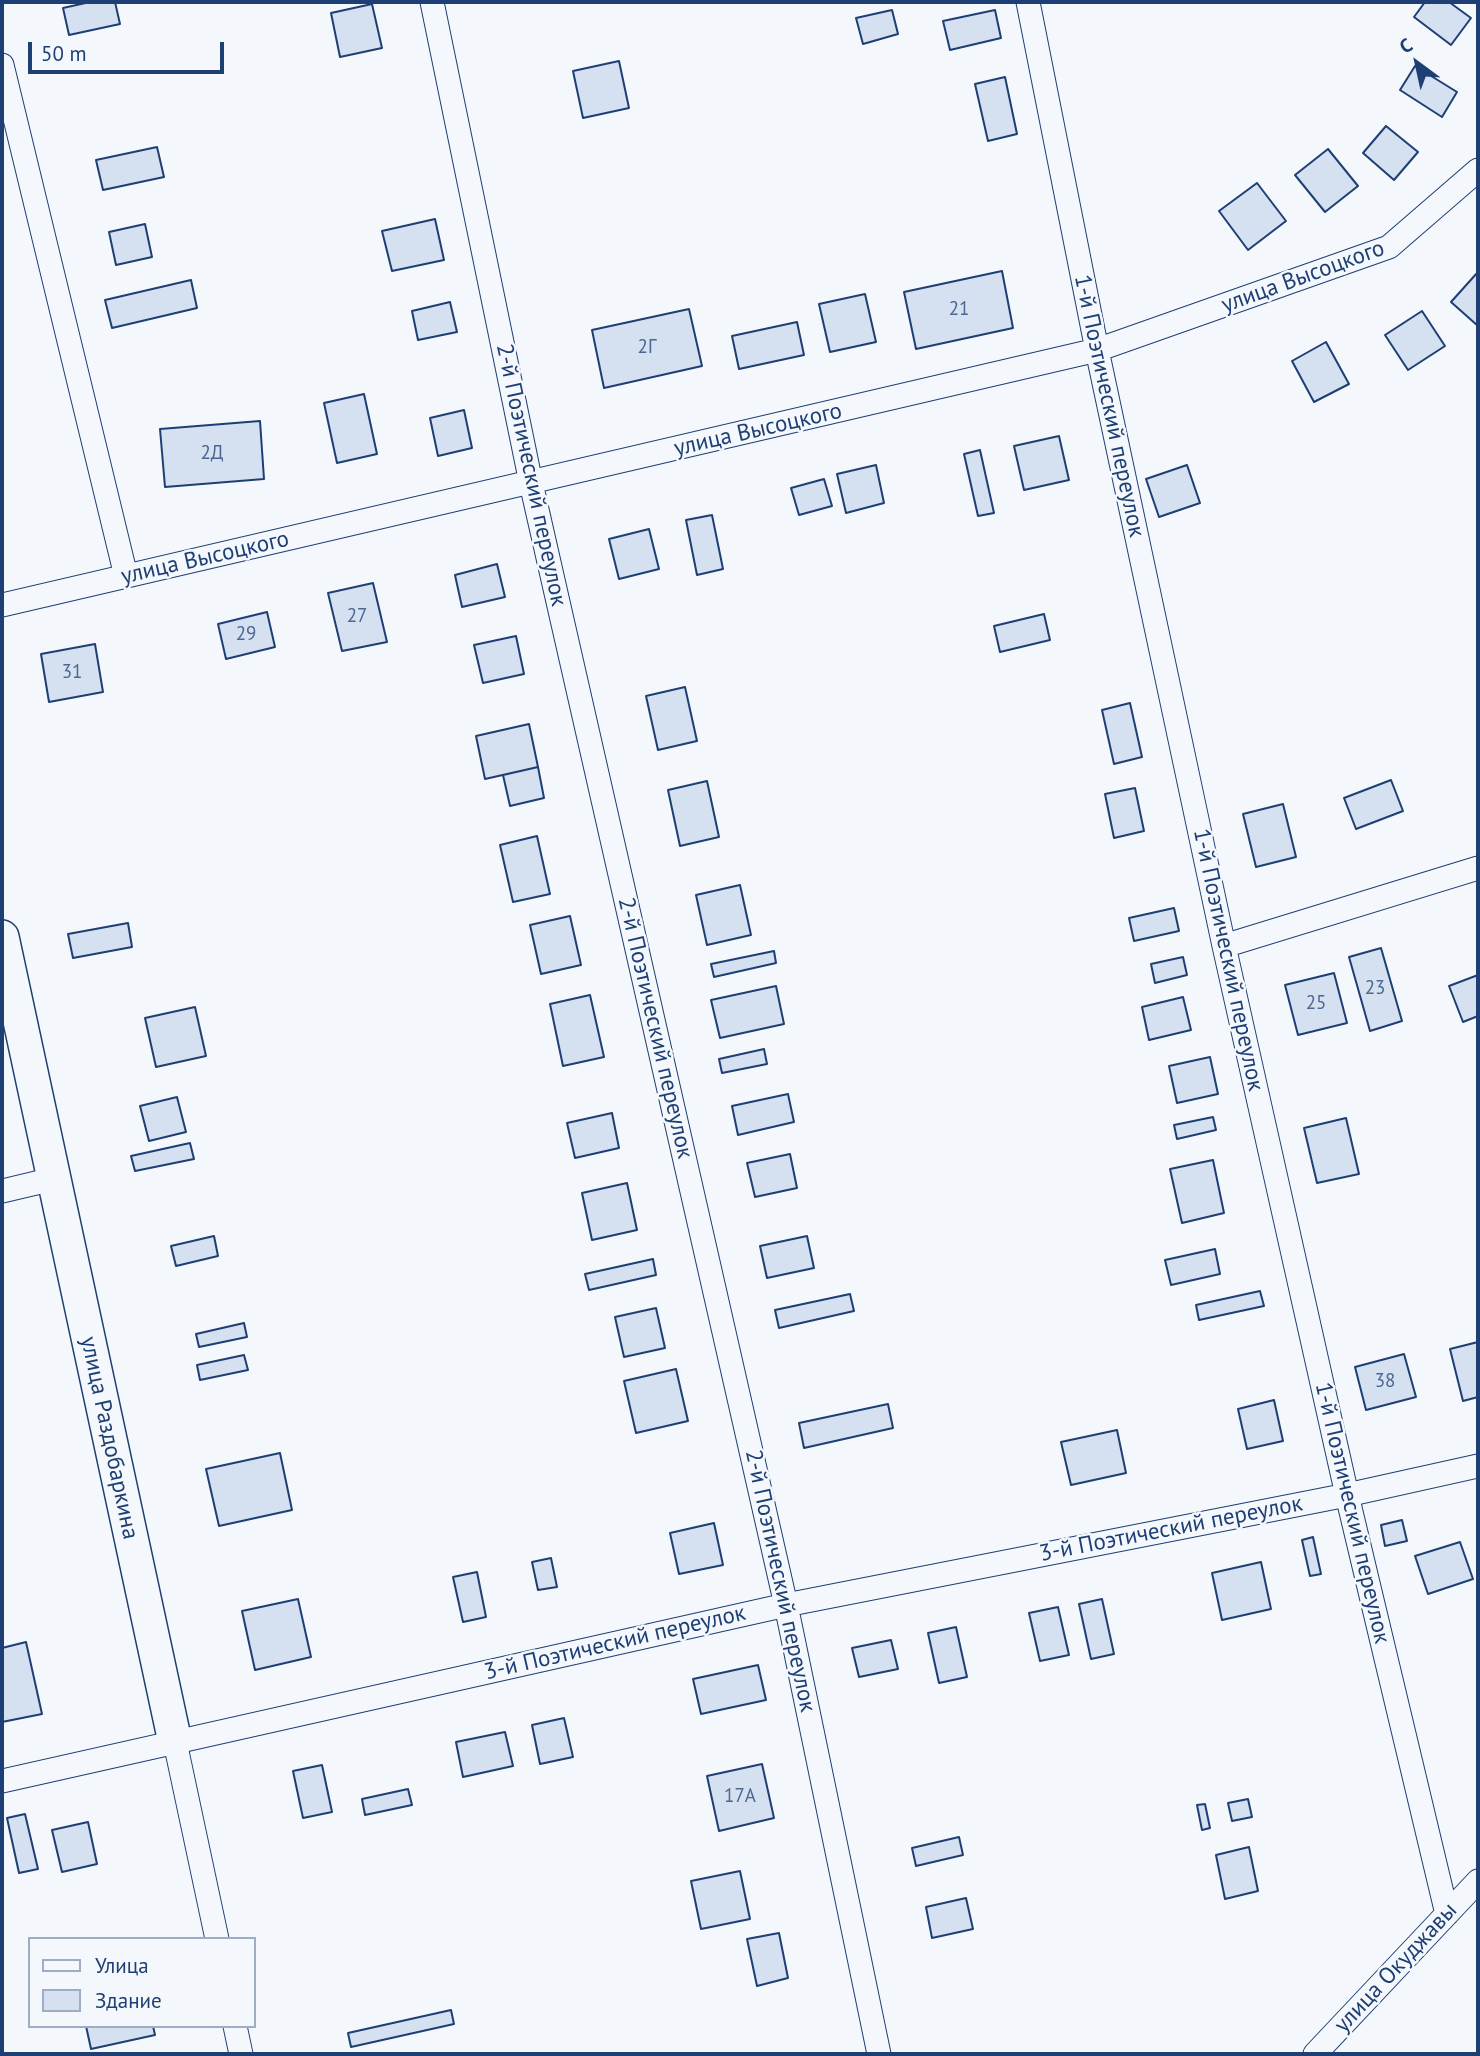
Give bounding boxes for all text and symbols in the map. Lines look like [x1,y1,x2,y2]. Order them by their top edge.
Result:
scale bar [32,28,228,72]
north arrow [1382,28,1452,98]
text: С [1395,32,1417,58]
text: 50 m [41,40,87,67]
street label: улица Высоцкого [1218,235,1388,319]
street label: 1-й Поэтический переулок [1068,272,1150,540]
house number: 21 [949,299,969,321]
house number: 2Г [638,337,656,359]
street label: 2-й Поэтический переулок [490,341,572,609]
street label: улица Высоцкого [671,397,845,463]
house number: 2Д [200,443,224,465]
street label: улица Высоцкого [118,525,292,591]
house number: 27 [347,606,367,628]
house number: 29 [236,624,256,646]
house number: 31 [62,662,82,684]
street label: 1-й Поэтический переулок [1187,826,1269,1094]
street label: 2-й Поэтический переулок [611,895,699,1161]
house number: 23 [1365,978,1385,1000]
house number: 25 [1306,993,1326,1015]
street label: улица Раздобаркина [74,1334,144,1542]
house number: 38 [1375,1371,1395,1393]
street label: 1-й Поэтический переулок [1308,1380,1396,1646]
street label: 2-й Поэтический переулок [739,1447,821,1715]
street label: 3-й Поэтический переулок [1037,1490,1305,1568]
street label: 3-й Поэтический переулок [482,1599,748,1687]
house number: 17А [724,1786,756,1808]
street label: улица Окуджавы [1329,1897,1463,2039]
legend [28,1937,256,2028]
text: Улица [95,1952,149,1979]
text: Здание [95,1987,162,2014]

